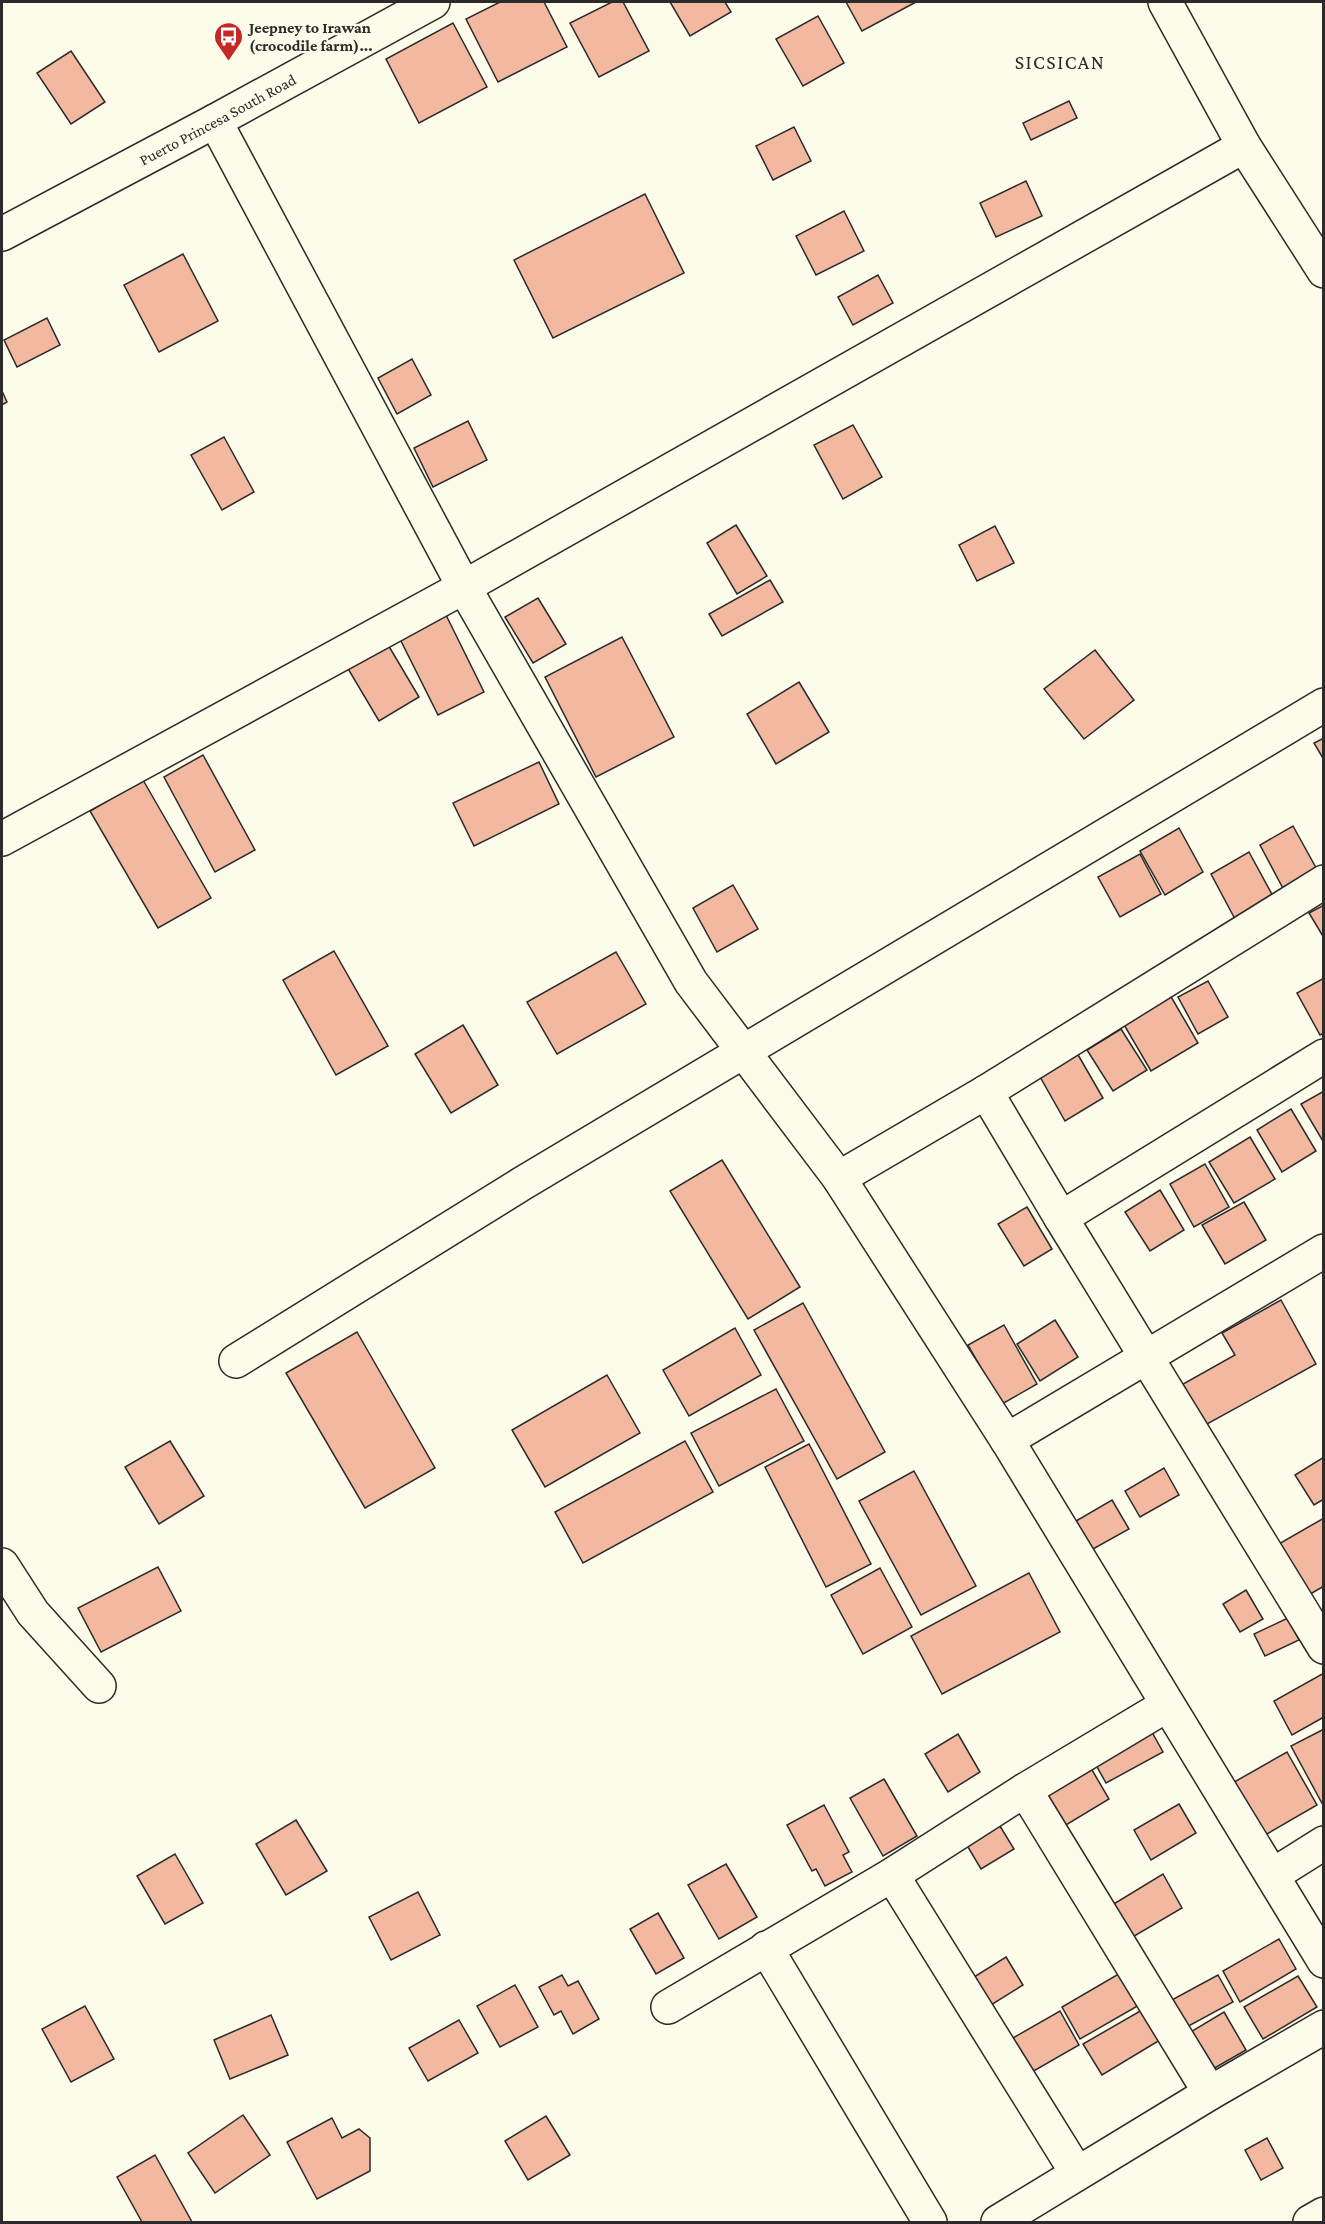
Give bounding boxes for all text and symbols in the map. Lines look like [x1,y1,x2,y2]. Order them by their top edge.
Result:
place label: Jeepney to Irawan (crocodile farm)... [247,19,373,55]
bus stop icon: Jeepney to Irawan (crocodile farm)... [212,20,244,62]
district label: SICSICAN [1015,51,1105,73]
street label: Puerto Princesa South Road [136,70,299,169]

